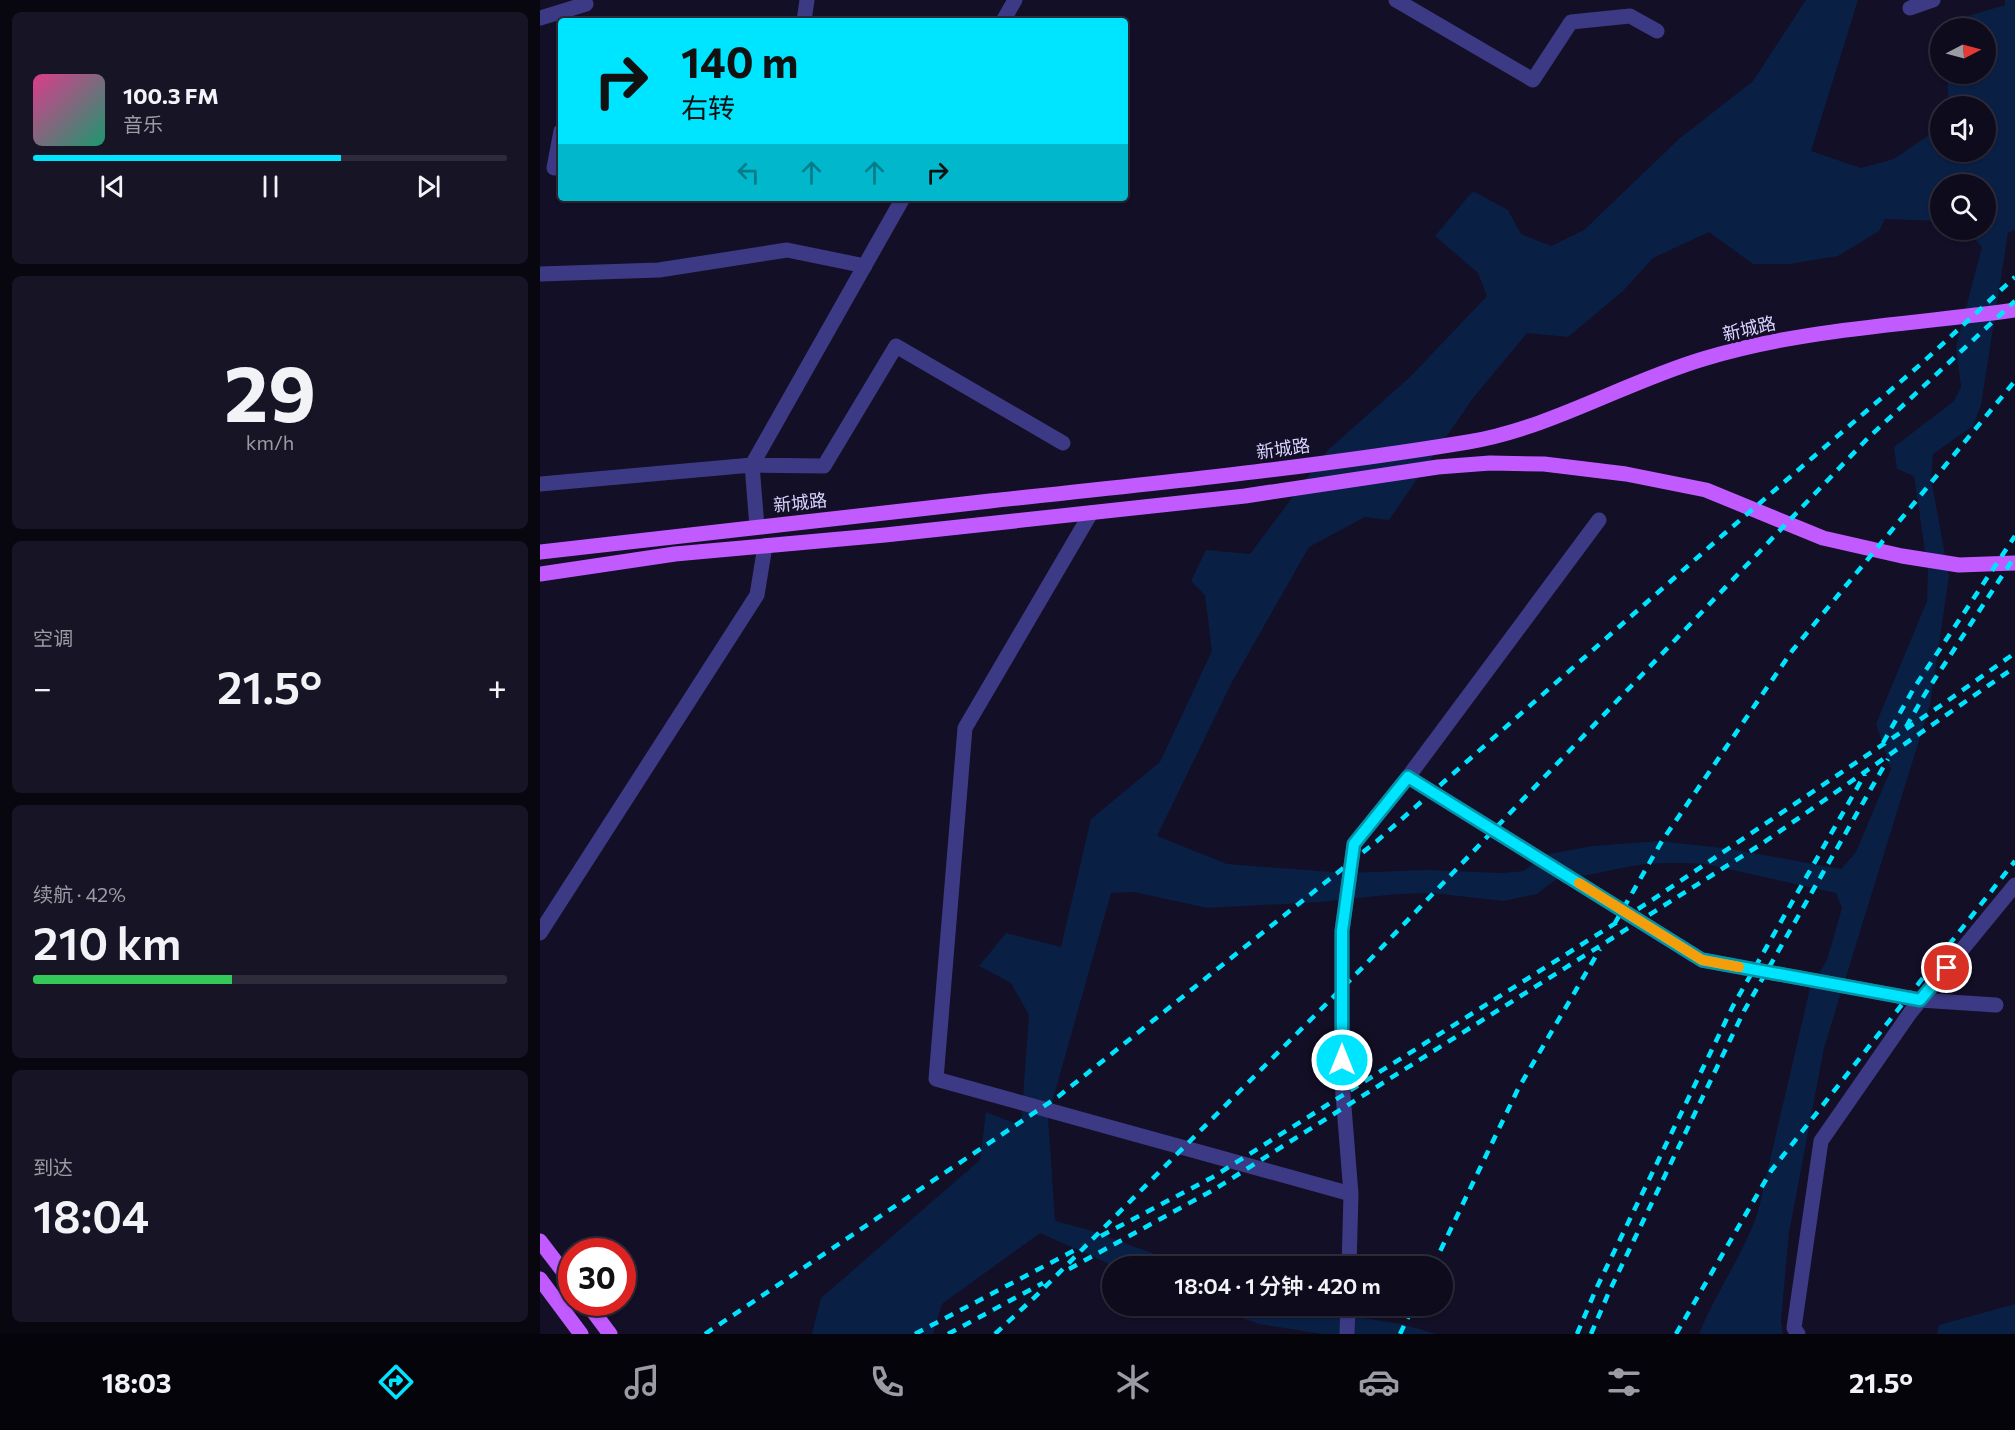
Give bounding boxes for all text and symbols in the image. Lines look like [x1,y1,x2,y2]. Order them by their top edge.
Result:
north arrow [1930,18,1996,84]
map controls [1930,18,1996,240]
text: 140 m [681,35,798,87]
icon: right [582,42,660,120]
text: 100.3 FM [123,82,219,109]
text: 右转 [681,91,735,124]
button: sound [1930,96,1996,162]
text: 音乐 [123,112,163,136]
icon: left [732,156,765,189]
icon: ahead [795,156,828,189]
icon: ahead [858,156,891,189]
icon: right [921,156,954,189]
icon: previous [96,170,129,203]
icon: pause [254,170,287,203]
icon: next [412,170,445,203]
button: search [1930,174,1996,240]
street label: 新城路 [1720,311,1778,345]
text: 29 [224,343,316,438]
text: km/h [246,430,294,454]
street label: 新城路 [1255,433,1311,463]
street label: 新城路 [772,488,828,516]
text: 空调 [33,626,73,650]
text: 21.5° [217,658,322,713]
text: − [33,666,52,707]
text: + [488,666,507,707]
text: 续航 · 42% [33,882,126,906]
text: 210 km [33,914,181,969]
pin [1921,942,1972,993]
icon: arrive [1930,951,1963,984]
position arrow [1310,1028,1374,1092]
text: 到达 [33,1155,73,1179]
text: 18:04 [33,1187,149,1242]
speed limit sign: 30 [558,1238,636,1316]
text: 18:04 · 1 分钟 · 420 m [1174,1272,1381,1299]
icon: directions [375,1361,417,1403]
icon: music [621,1361,663,1403]
icon: phone [866,1361,908,1403]
icon: climate [1112,1361,1154,1403]
icon: car [1358,1361,1400,1403]
icon: filters [1603,1361,1645,1403]
text: 18:03 [102,1366,171,1399]
text: 21.5° [1849,1366,1913,1399]

